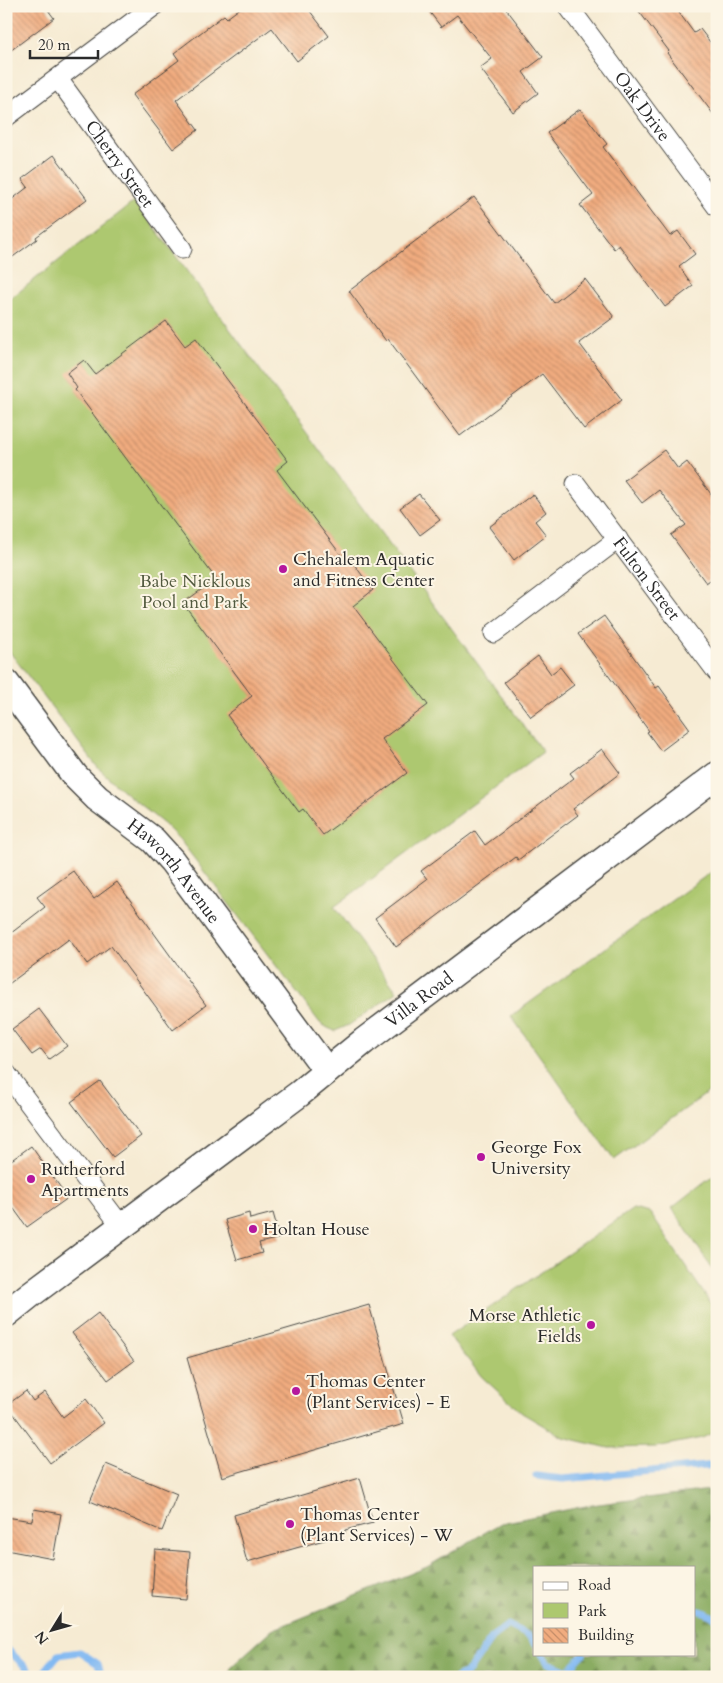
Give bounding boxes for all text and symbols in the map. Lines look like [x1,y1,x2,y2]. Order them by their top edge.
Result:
scale bar [30,28,98,60]
text: 20 m [38,35,70,55]
street label: Oak Drive [608,67,676,147]
street label: Cherry Street [79,115,160,213]
street label: Fulton Street [607,532,686,626]
place label: Chehalem Aquatic and Fitness Center [293,547,435,593]
marker: Chehalem Aquatic and Fitness Center [277,563,289,575]
park label: Babe Nicklous Pool and Park [139,569,251,615]
street label: Haworth Avenue [122,813,226,929]
street label: Villa Road [380,966,459,1034]
place label: George Fox University [491,1135,582,1181]
marker: George Fox University [475,1151,487,1163]
place label: Rutherford Apartments [41,1157,129,1203]
marker: Rutherford Apartments [25,1173,37,1185]
place label: Holtan House [263,1217,370,1242]
marker: Holtan House [247,1223,259,1235]
place label: Morse Athletic Fields [469,1303,581,1349]
marker: Morse Athletic Fields [585,1319,597,1331]
place label: Thomas Center (Plant Services) - E [306,1369,450,1415]
marker: Thomas Center (Plant Services) - E [290,1385,302,1397]
place label: Thomas Center (Plant Services) - W [300,1502,453,1548]
marker: Thomas Center (Plant Services) - W [284,1518,296,1530]
legend [533,1566,696,1656]
text: Road [578,1575,611,1595]
text: Park [578,1601,607,1621]
north arrow [28,1606,78,1656]
text: Building [578,1625,634,1645]
text: N [31,1627,53,1648]

